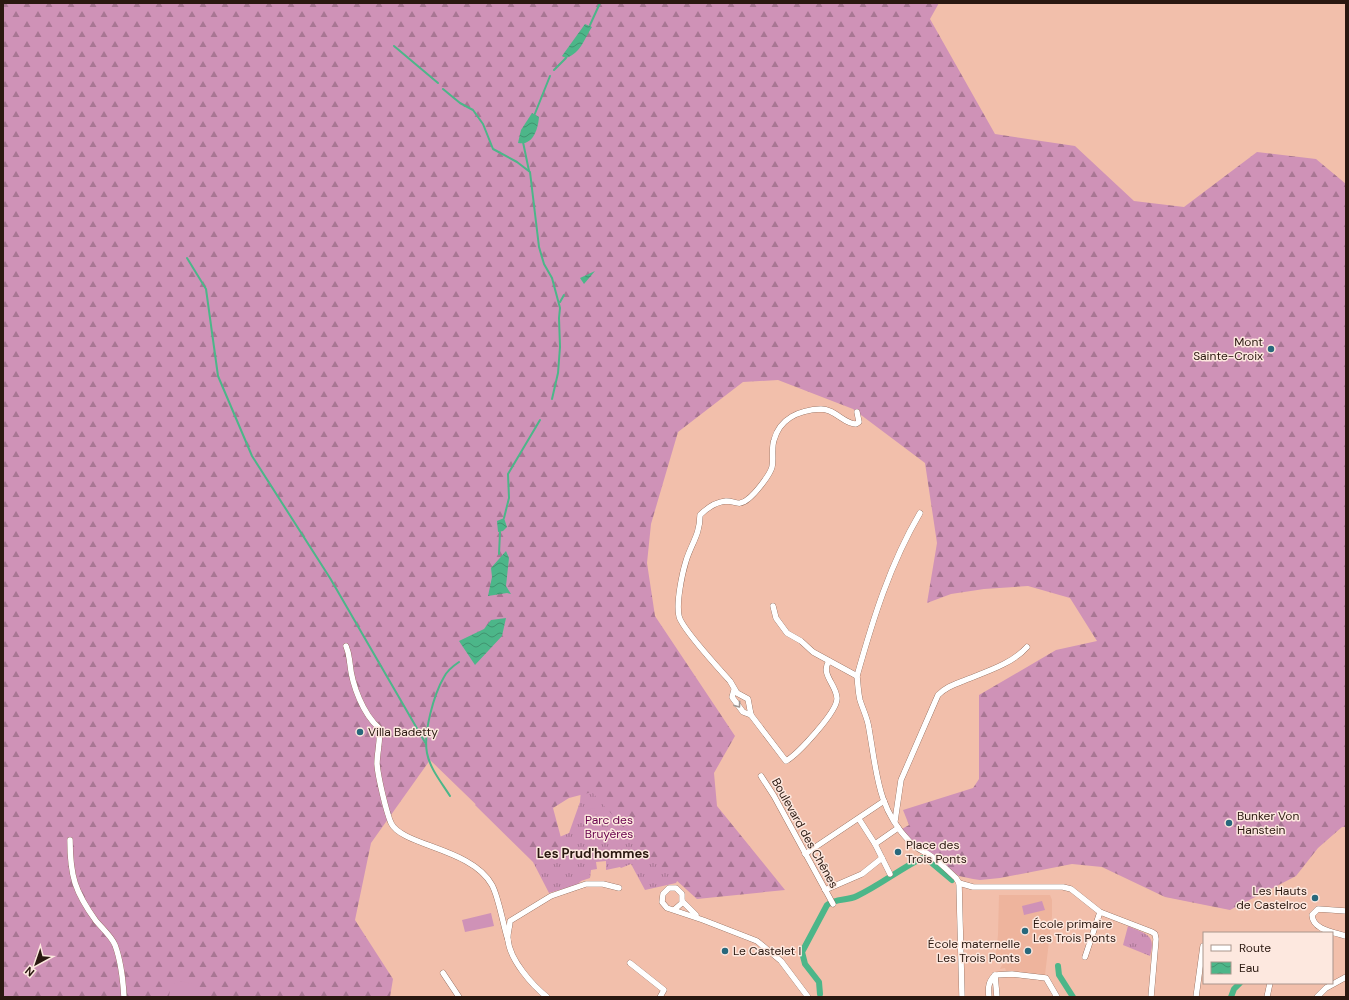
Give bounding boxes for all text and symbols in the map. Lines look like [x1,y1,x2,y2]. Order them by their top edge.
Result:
place label: Mont Sainte-Croix [1193,334,1263,364]
marker: Mont Sainte-Croix [1266,344,1276,354]
one-way arrow [733,701,741,708]
place label: Villa Badetty [368,724,438,740]
marker: Villa Badetty [355,727,365,737]
street label: Boulevard des Chênes [768,775,842,891]
place label: Bunker Von Hanstein [1237,808,1299,838]
park label: Parc des Bruyères [585,812,633,842]
marker: Bunker Von Hanstein [1224,818,1234,828]
place label: Place des Trois Ponts [906,837,967,867]
district label: Les Prud'hommes [537,845,649,862]
marker: Place des Trois Ponts [893,847,903,857]
place label: Les Hauts de Castelroc [1236,883,1307,913]
marker: Les Hauts de Castelroc [1310,893,1320,903]
place label: École primaire Les Trois Ponts [1033,916,1116,946]
marker: École primaire Les Trois Ponts [1020,926,1030,936]
legend [1203,932,1333,984]
place label: École maternelle Les Trois Ponts [928,936,1020,966]
text: Route [1239,940,1271,956]
place label: Le Castelet I [733,943,801,959]
north arrow [16,944,56,984]
marker: Le Castelet I [720,946,730,956]
marker: École maternelle Les Trois Ponts [1023,946,1033,956]
text: Eau [1239,960,1259,976]
text: N [22,964,37,980]

